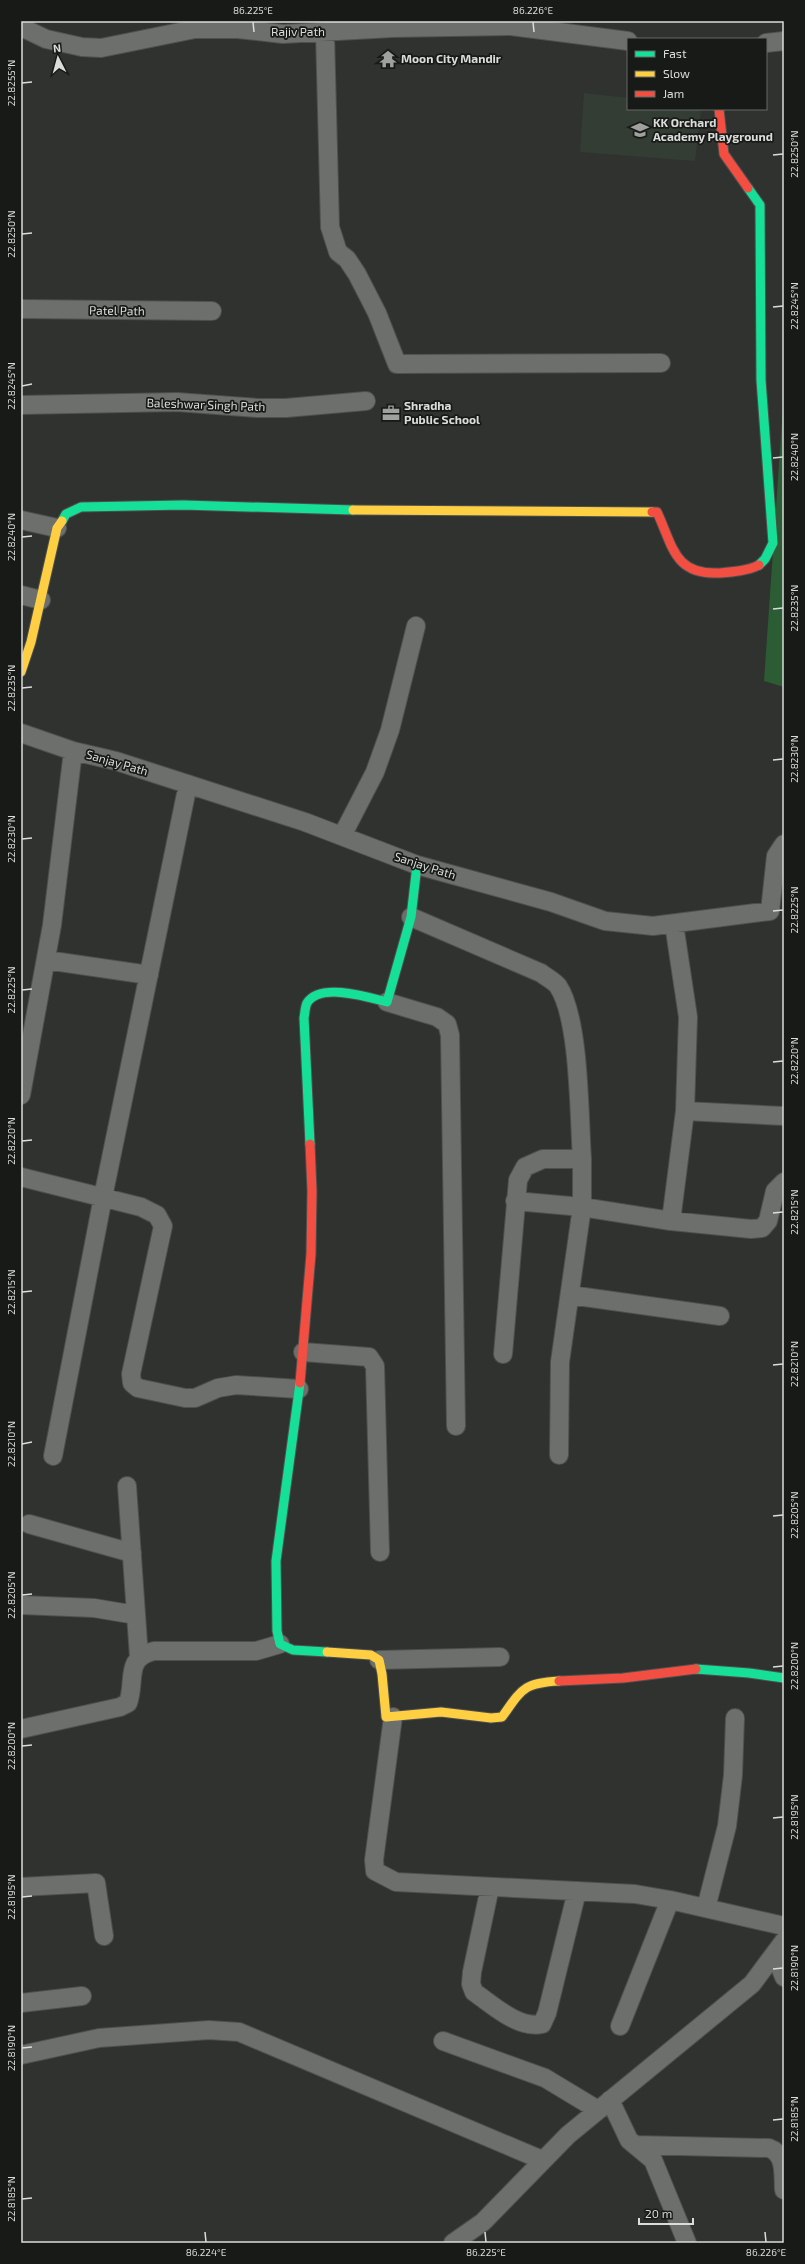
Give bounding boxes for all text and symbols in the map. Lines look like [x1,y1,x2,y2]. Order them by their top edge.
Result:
text: 86.225°E [233,4,273,16]
text: 86.226°E [513,4,554,16]
street label: Rajiv Path [271,24,325,39]
north arrow [38,38,78,78]
legend [627,38,767,110]
text: N [52,41,62,54]
text: Fast [663,46,687,60]
temple icon: Moon City Mandir [378,49,398,69]
place label: Moon City Mandir [401,51,501,66]
text: 22.8255°N [5,60,17,106]
text: Slow [663,66,690,80]
text: Jam [663,86,684,100]
place label: KK Orchard Academy Playground [653,115,773,144]
school or university icon: KK Orchard Academy Playground [630,120,650,140]
text: 22.8250°N [788,130,800,178]
text: 22.8250°N [5,210,17,258]
text: 22.8245°N [788,282,800,330]
street label: Patel Path [89,303,145,317]
text: 22.8245°N [5,362,17,410]
street label: Baleshwar Singh Path [146,395,266,413]
place label: Shradha Public School [404,398,480,426]
office icon: Shradha Public School [381,403,401,423]
text: 22.8240°N [788,433,800,481]
text: 22.8240°N [5,513,17,561]
text: 22.8235°N [788,585,800,631]
text: 22.8235°N [5,665,17,711]
text: 22.8230°N [788,735,800,783]
street label: Sanjay Path [84,747,150,779]
text: 22.8230°N [5,815,17,863]
street label: Sanjay Path [392,849,458,883]
text: 22.8225°N [788,887,800,933]
text: 22.8225°N [5,967,17,1013]
text: 22.8220°N [788,1037,800,1085]
text: 22.8220°N [5,1117,17,1165]
text: 22.8215°N [788,1189,800,1235]
text: 22.8215°N [5,1269,17,1315]
text: 22.8210°N [788,1341,800,1387]
text: 22.8210°N [5,1421,17,1467]
text: 22.8205°N [788,1491,800,1539]
text: 22.8205°N [5,1571,17,1619]
text: 22.8200°N [788,1642,800,1690]
text: 22.8200°N [5,1722,17,1770]
text: 22.8195°N [788,1794,800,1840]
text: 22.8195°N [5,1874,17,1920]
text: 22.8190°N [788,1945,800,1991]
text: 22.8190°N [5,2025,17,2071]
text: 22.8185°N [788,2096,800,2142]
text: 22.8185°N [5,2176,17,2222]
scale bar [639,2200,693,2226]
text: 20 m [645,2206,672,2220]
text: 86.224°E [186,2246,227,2258]
text: 86.225°E [466,2246,506,2258]
text: 86.226°E [746,2246,787,2258]

